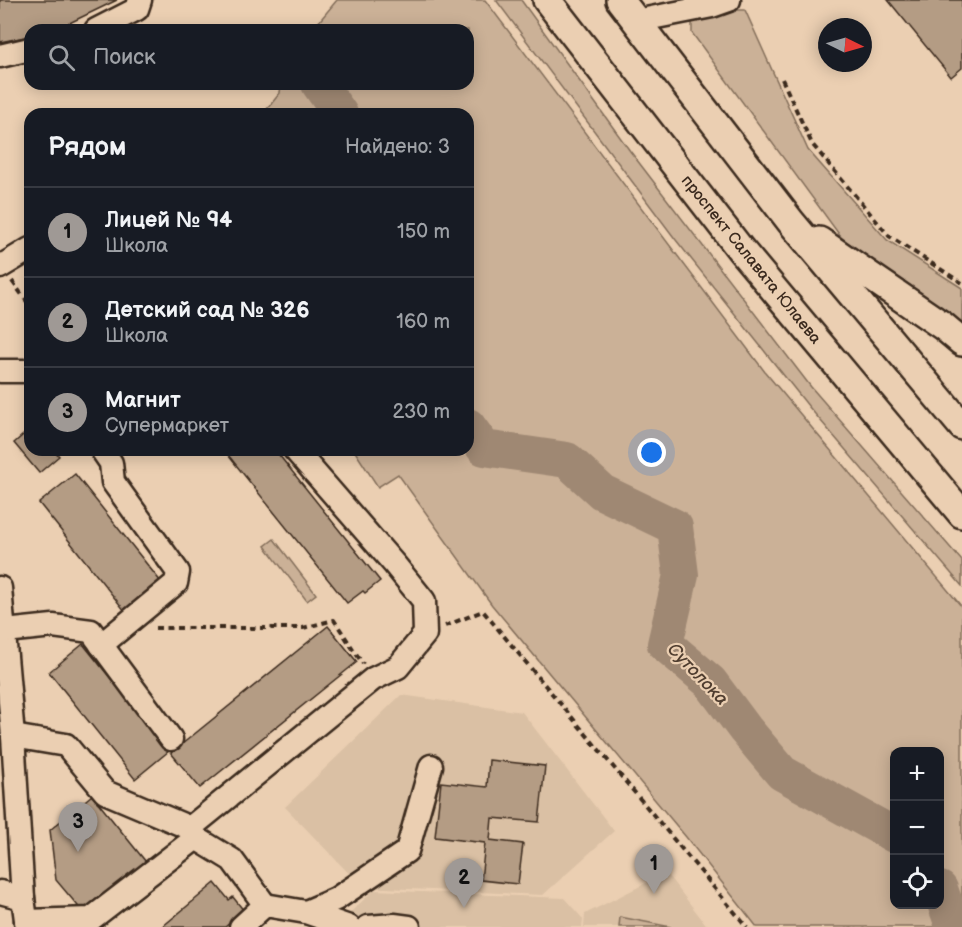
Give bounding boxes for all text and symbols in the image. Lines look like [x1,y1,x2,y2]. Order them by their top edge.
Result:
north arrow [818,18,872,72]
search box [24,24,474,90]
icon: search [45,41,78,74]
text: Поиск [93,44,156,71]
text: Рядом [48,132,126,163]
text: Найдено: 3 [345,135,450,159]
street label: проспект Салавата Юлаева [677,172,825,349]
text: Лицей № 94 [105,207,232,234]
text: 1 [63,220,72,244]
text: 150 m [397,220,450,244]
text: Школа [105,234,168,258]
text: Детский сад № 326 [105,297,310,324]
text: 2 [62,310,73,334]
text: 160 m [396,310,450,334]
text: Школа [105,324,168,348]
text: Магнит [105,387,181,414]
text: 3 [62,400,73,424]
text: 230 m [393,400,450,424]
text: Супермаркет [105,414,229,438]
your location [637,438,666,467]
water label: Сутолока [663,639,732,710]
map controls [890,747,944,909]
button: + [890,747,944,801]
button: − [890,801,944,855]
pin: 3 [58,802,98,852]
pin: 1 [634,844,674,894]
button: locate [890,855,944,909]
pin: 2 [444,858,484,908]

